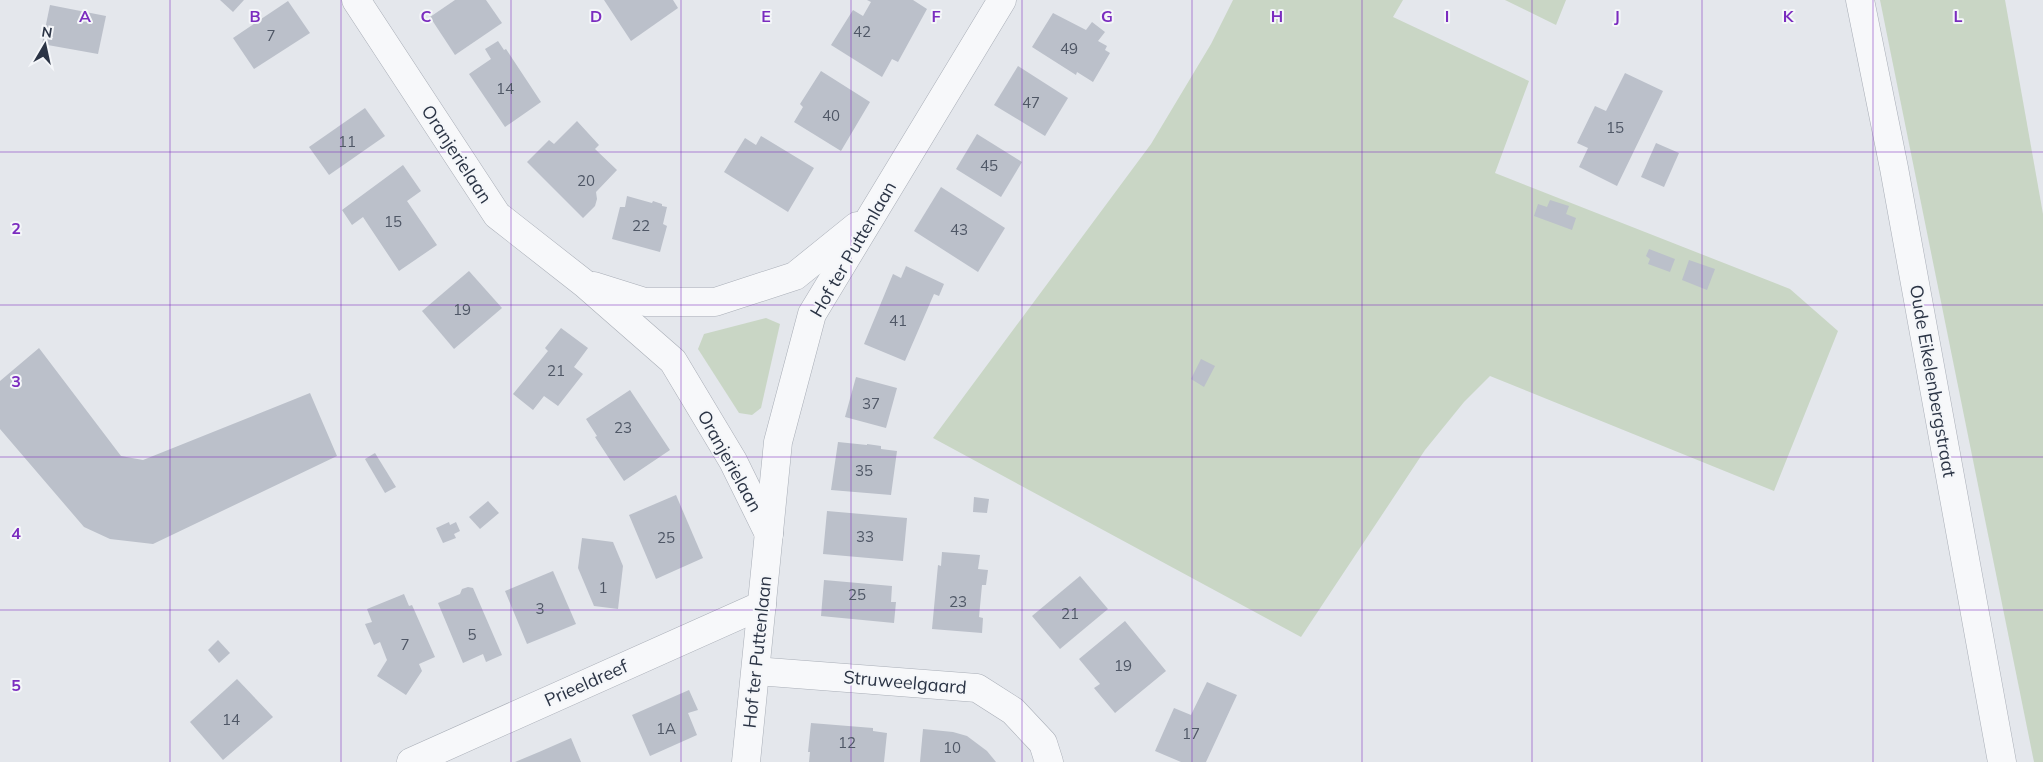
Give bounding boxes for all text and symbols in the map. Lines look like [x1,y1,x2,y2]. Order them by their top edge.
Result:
text: A [79,6,91,26]
text: B [249,6,261,26]
text: C [421,6,432,26]
text: D [590,6,602,26]
text: E [761,6,771,26]
text: F [931,6,941,26]
text: G [1101,6,1113,26]
text: H [1271,6,1283,26]
text: I [1445,6,1449,26]
text: J [1614,6,1620,26]
text: K [1783,6,1795,26]
text: L [1954,6,1963,26]
north arrow [20,20,70,70]
text: N [40,22,54,42]
house number: 42 [853,22,871,41]
house number: 7 [266,26,276,45]
house number: 49 [1060,39,1078,58]
house number: 14 [496,79,514,98]
house number: 47 [1022,93,1040,112]
street label: Oranjerielaan [417,100,497,208]
house number: 40 [822,106,840,125]
house number: 15 [1606,118,1624,137]
house number: 11 [338,132,356,151]
house number: 45 [980,156,998,175]
house number: 20 [577,171,595,190]
street label: Hof ter Puttenlaan [805,177,901,321]
house number: 15 [384,212,402,231]
house number: 22 [632,216,650,235]
text: 2 [11,218,21,238]
house number: 43 [950,220,968,239]
street label: Oude Eikelenbergstraat [1905,283,1961,479]
house number: 19 [453,300,471,319]
house number: 41 [889,311,907,330]
house number: 21 [547,361,565,380]
text: 3 [11,371,21,391]
house number: 37 [862,394,880,413]
street label: Oranjerielaan [693,406,767,516]
house number: 23 [614,418,632,437]
house number: 35 [855,461,873,480]
text: 4 [11,523,21,543]
house number: 33 [856,527,874,546]
house number: 25 [657,528,675,547]
street label: Hof ter Puttenlaan [738,575,776,729]
house number: 1 [598,578,608,597]
house number: 25 [848,585,866,604]
house number: 23 [949,592,967,611]
house number: 3 [535,599,545,618]
house number: 21 [1061,604,1079,623]
house number: 5 [467,625,477,644]
house number: 7 [400,635,410,654]
street label: Prieeldreef [541,654,632,712]
house number: 19 [1114,656,1132,675]
street label: Struweelgaard [843,665,967,699]
text: 5 [11,675,21,695]
house number: 14 [222,710,240,729]
house number: 1A [656,719,676,738]
house number: 17 [1182,724,1200,743]
house number: 12 [838,733,856,752]
house number: 10 [943,738,961,757]

